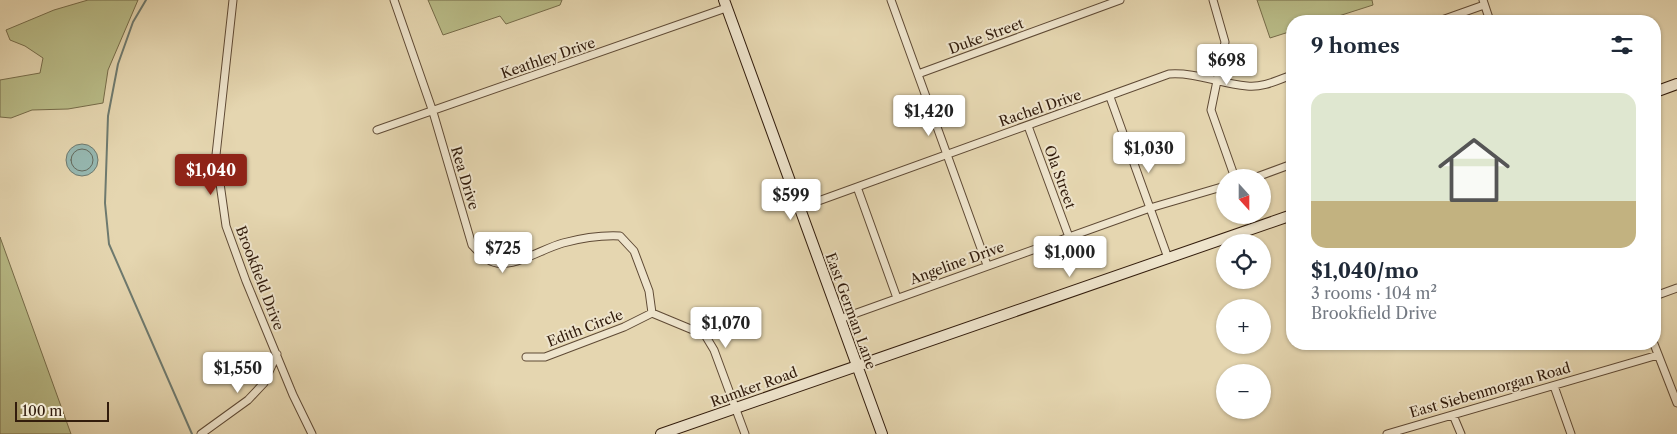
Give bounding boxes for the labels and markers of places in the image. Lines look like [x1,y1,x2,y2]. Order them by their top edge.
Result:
pin: $698 [1197,44,1257,86]
pin: $1,420 [888,94,970,137]
pin: $1,030 [1108,132,1190,174]
pin: $1,040 [170,154,252,196]
pin: $599 [761,178,821,221]
pin: $725 [473,232,533,274]
pin: $1,000 [1029,236,1111,278]
pin: $1,070 [685,306,767,349]
pin: $1,550 [197,352,279,394]

